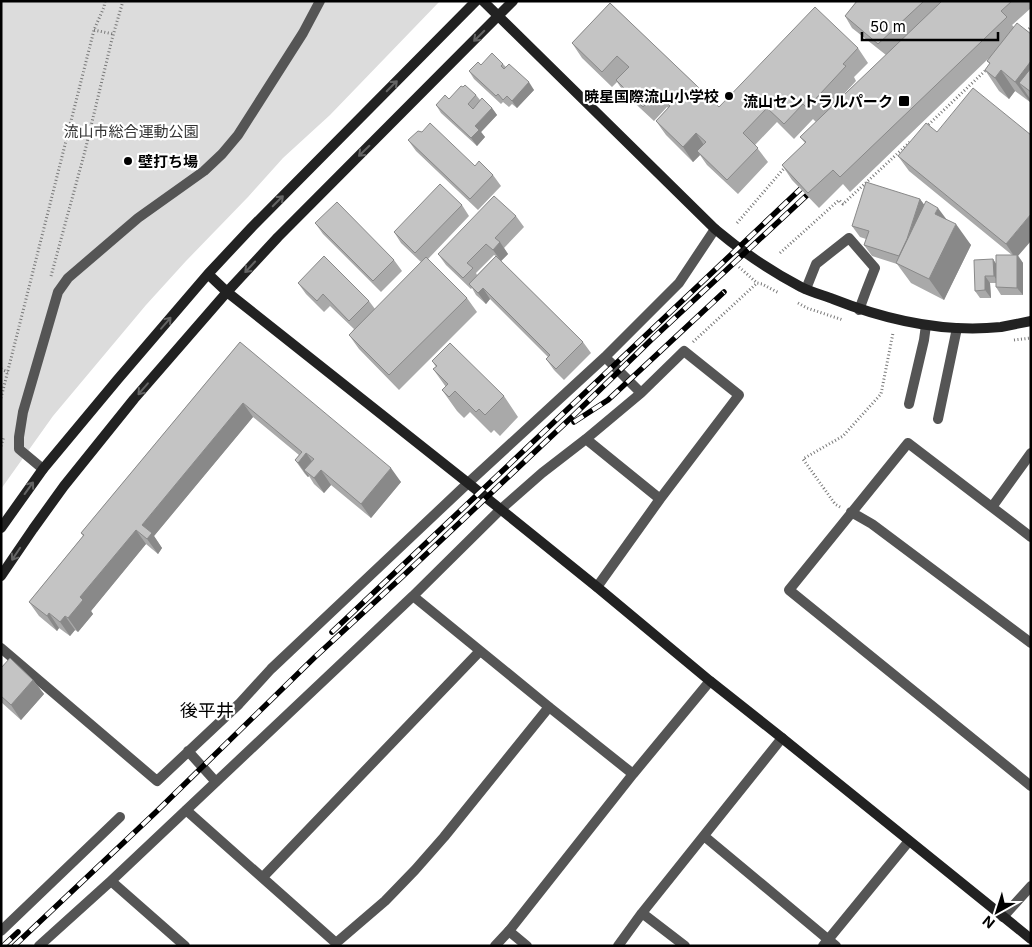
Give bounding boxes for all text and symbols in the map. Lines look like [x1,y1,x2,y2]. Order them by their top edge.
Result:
scale bar [862,10,998,42]
text: 50 m [870,17,906,36]
one-way arrow [473,30,485,42]
one-way arrow [386,80,399,92]
place label: 暁星国際流山小学校 [584,87,719,106]
marker: 暁星国際流山小学校 [723,90,735,102]
place label: 流山セントラルパーク [743,92,893,111]
marker: 流山セントラルパーク [897,94,911,108]
park label: 流山市総合運動公園 [63,122,199,141]
one-way arrow [358,145,370,157]
place label: 壁打ち場 [138,152,198,171]
marker: 壁打ち場 [122,155,134,167]
one-way arrow [272,195,284,207]
one-way arrow [244,260,256,273]
one-way arrow [161,316,172,329]
one-way arrow [138,382,149,395]
one-way arrow [24,481,34,495]
one-way arrow [11,547,21,561]
district label: 後平井 [180,700,234,721]
north arrow [972,887,1022,937]
text: N [979,913,998,932]

